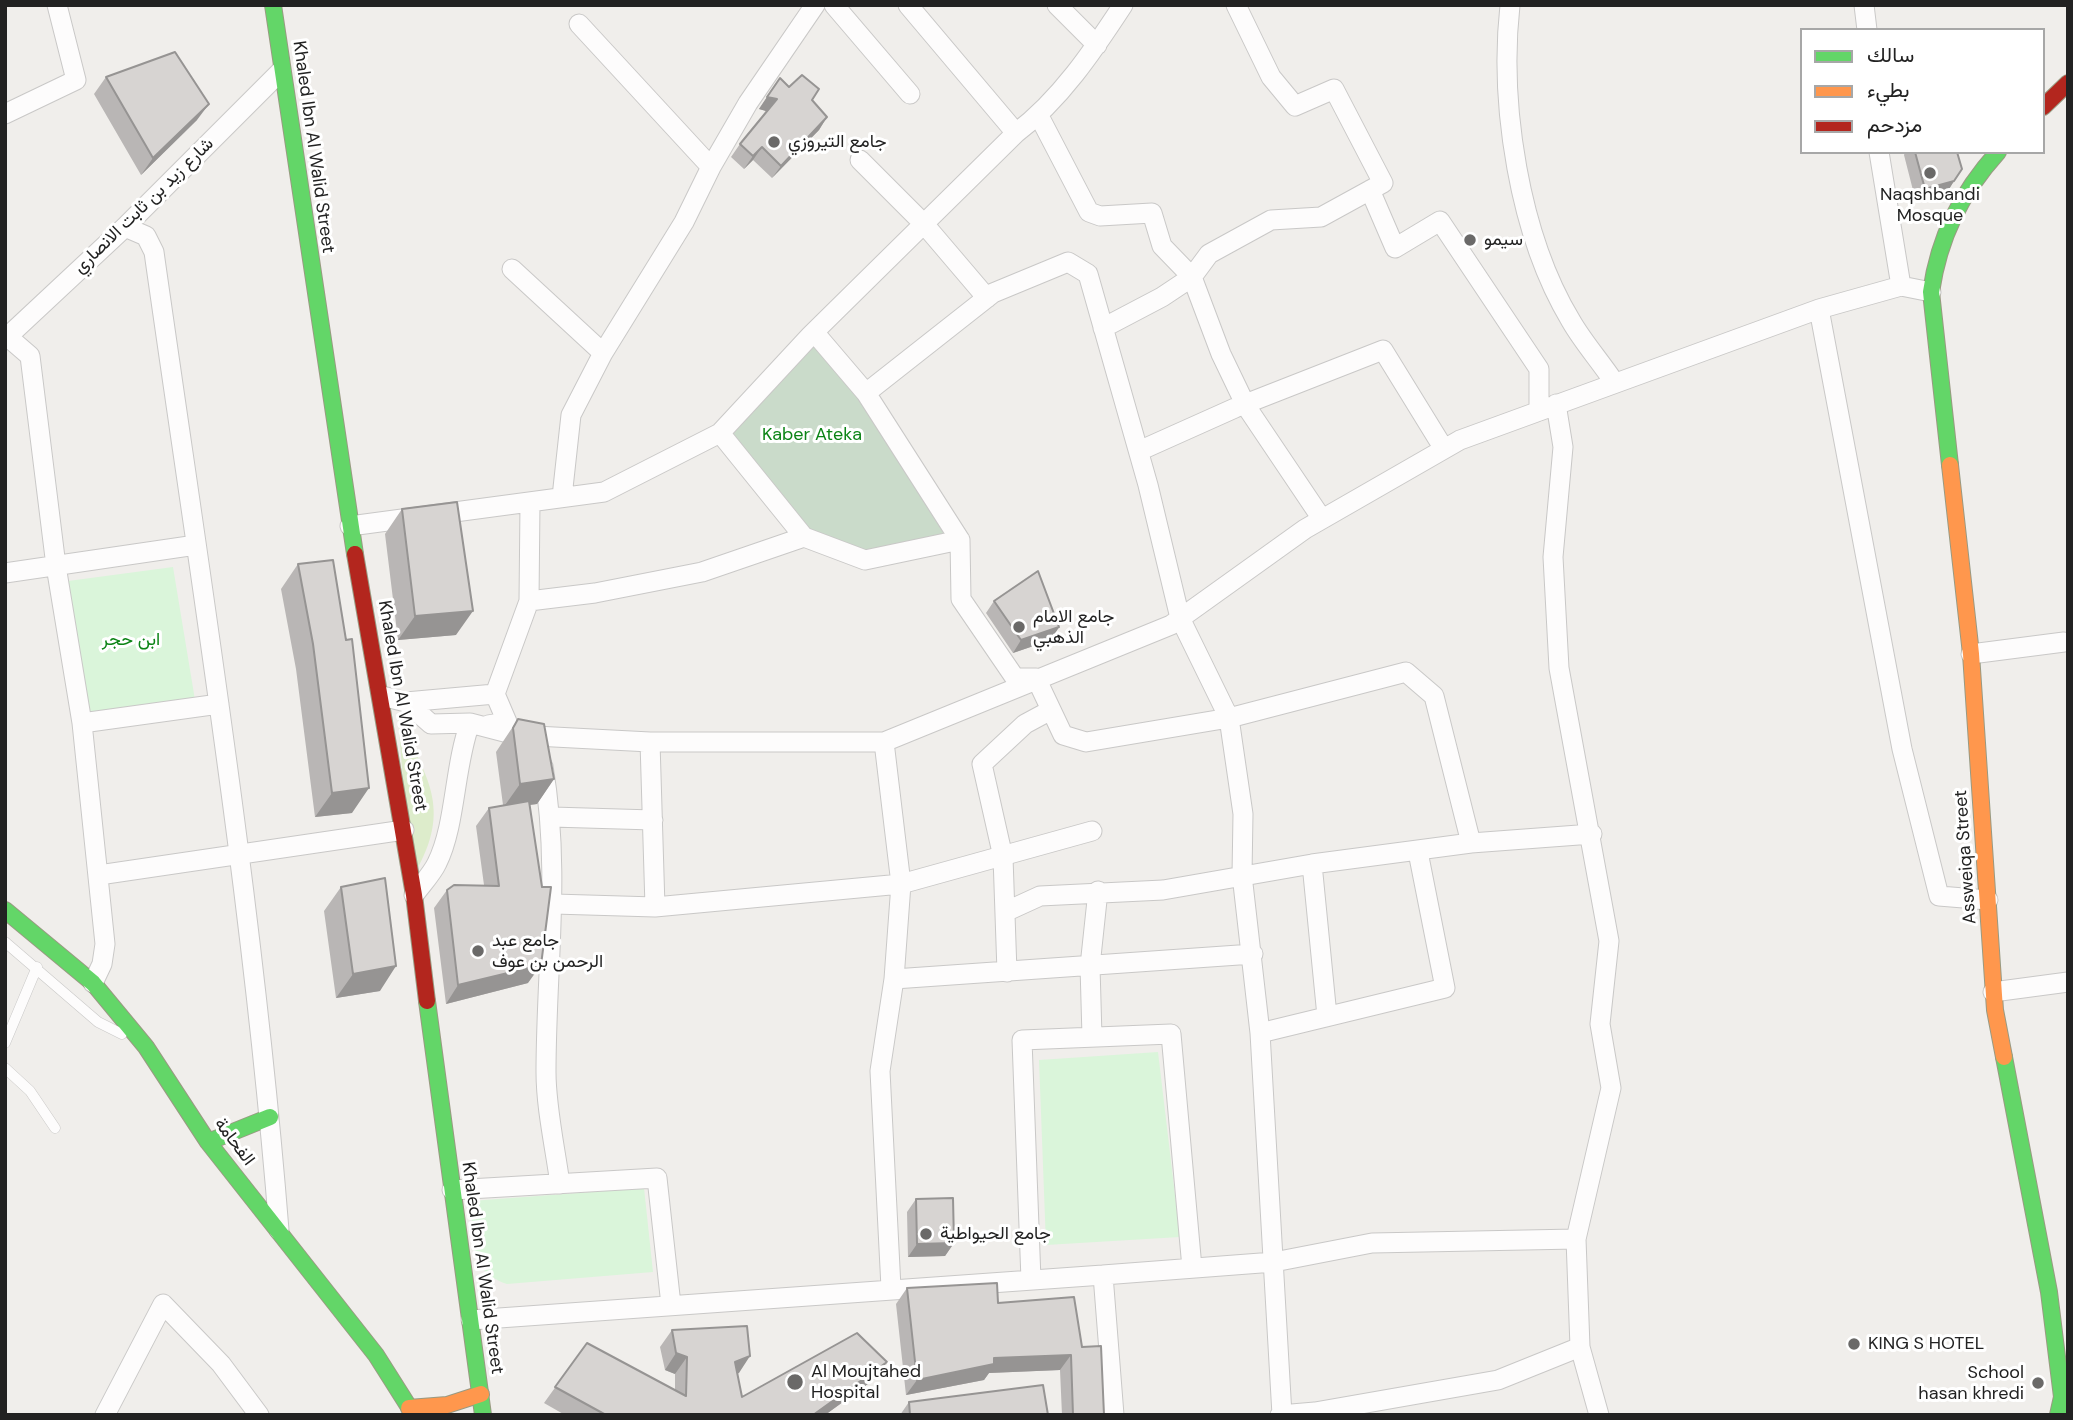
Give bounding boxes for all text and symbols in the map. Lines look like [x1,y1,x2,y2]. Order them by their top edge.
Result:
legend [1800,28,2045,154]
street label: Khaled Ibn Al Walid Street [287,40,339,254]
text: سالك [1867,41,1914,69]
text: بطيء [1867,76,1910,104]
text: مزدحم [1867,111,1922,139]
place label: جامع التيروزي [788,131,886,153]
street label: شارع زيد بن ثابت الانصاري [69,134,219,278]
marker: جامع التيروزي [766,134,782,150]
marker: Naqshbandi Mosque [1922,165,1938,181]
place label: Naqshbandi Mosque [1880,184,1980,227]
place label: سيمو [1484,229,1523,251]
marker: سيمو [1462,232,1478,248]
park label: Kaber Ateka [762,424,862,446]
street label: Khaled Ibn Al Walid Street [373,599,431,813]
place label: جامع الامام الذهبي [1033,606,1114,648]
marker: جامع الامام الذهبي [1011,619,1027,635]
park label: ابن حجر [102,629,160,651]
street label: Assweiqa Street [1951,789,1981,925]
place label: جامع عبد الرحمن بن عوف [492,930,603,972]
marker: جامع عبد الرحمن بن عوف [470,943,486,959]
street label: الفحامة [209,1114,259,1170]
street label: Khaled Ibn Al Walid Street [456,1161,508,1375]
place label: جامع الحيواطية [940,1223,1051,1245]
marker: جامع الحيواطية [918,1226,934,1242]
place label: KING S HOTEL [1868,1333,1984,1355]
marker: KING S HOTEL [1846,1336,1862,1352]
place label: Al Moujtahed Hospital [811,1361,921,1404]
place label: School hasan khredi [1918,1362,2024,1404]
marker: Al Moujtahed Hospital [785,1372,805,1392]
marker: School hasan khredi [2030,1375,2046,1391]

